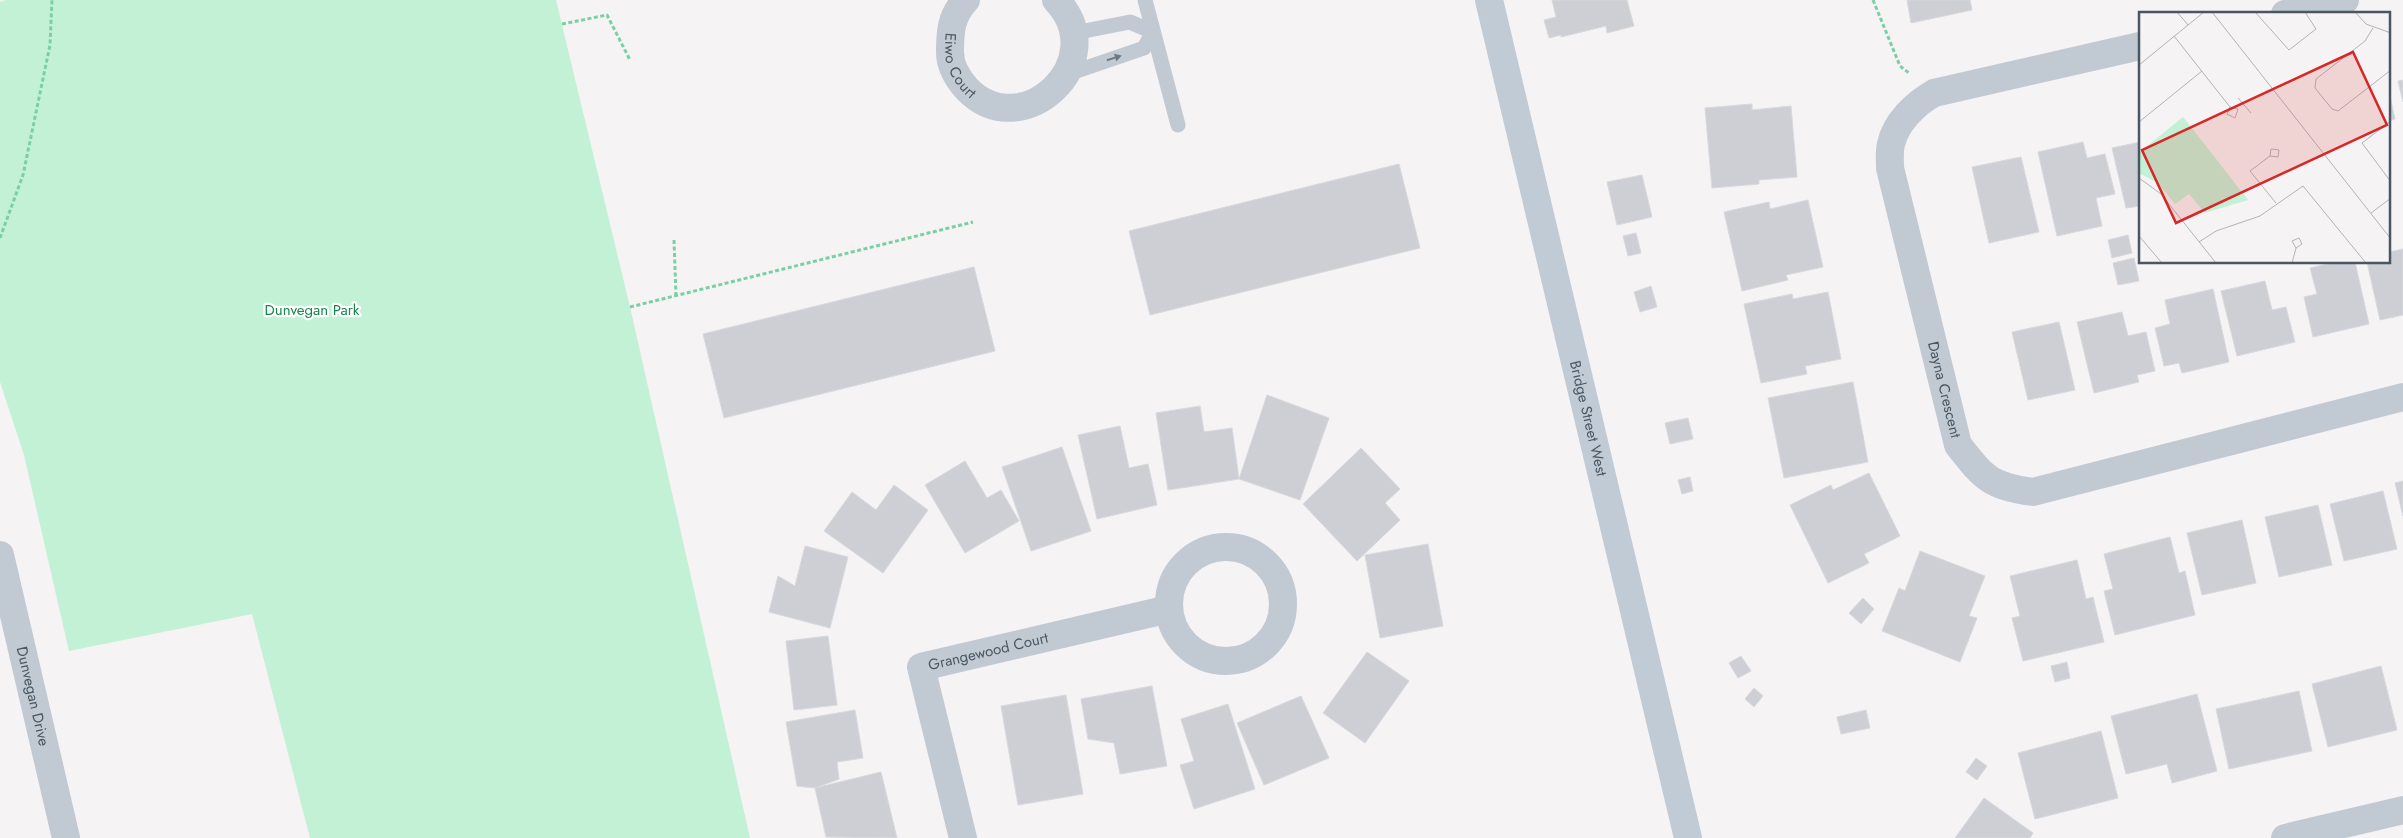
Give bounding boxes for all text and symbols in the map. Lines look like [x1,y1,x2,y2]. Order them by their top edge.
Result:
inset map [2139,12,2390,264]
street label: Eiwo Court [939,32,981,104]
one-way arrow [1107,53,1122,61]
park label: Dunvegan Park [265,299,360,321]
street label: Dayna Crescent [1922,339,1967,441]
street label: Bridge Street West [1564,358,1613,479]
street label: Grangewood Court [926,627,1051,676]
street label: Dunvegan Drive [11,644,55,748]

